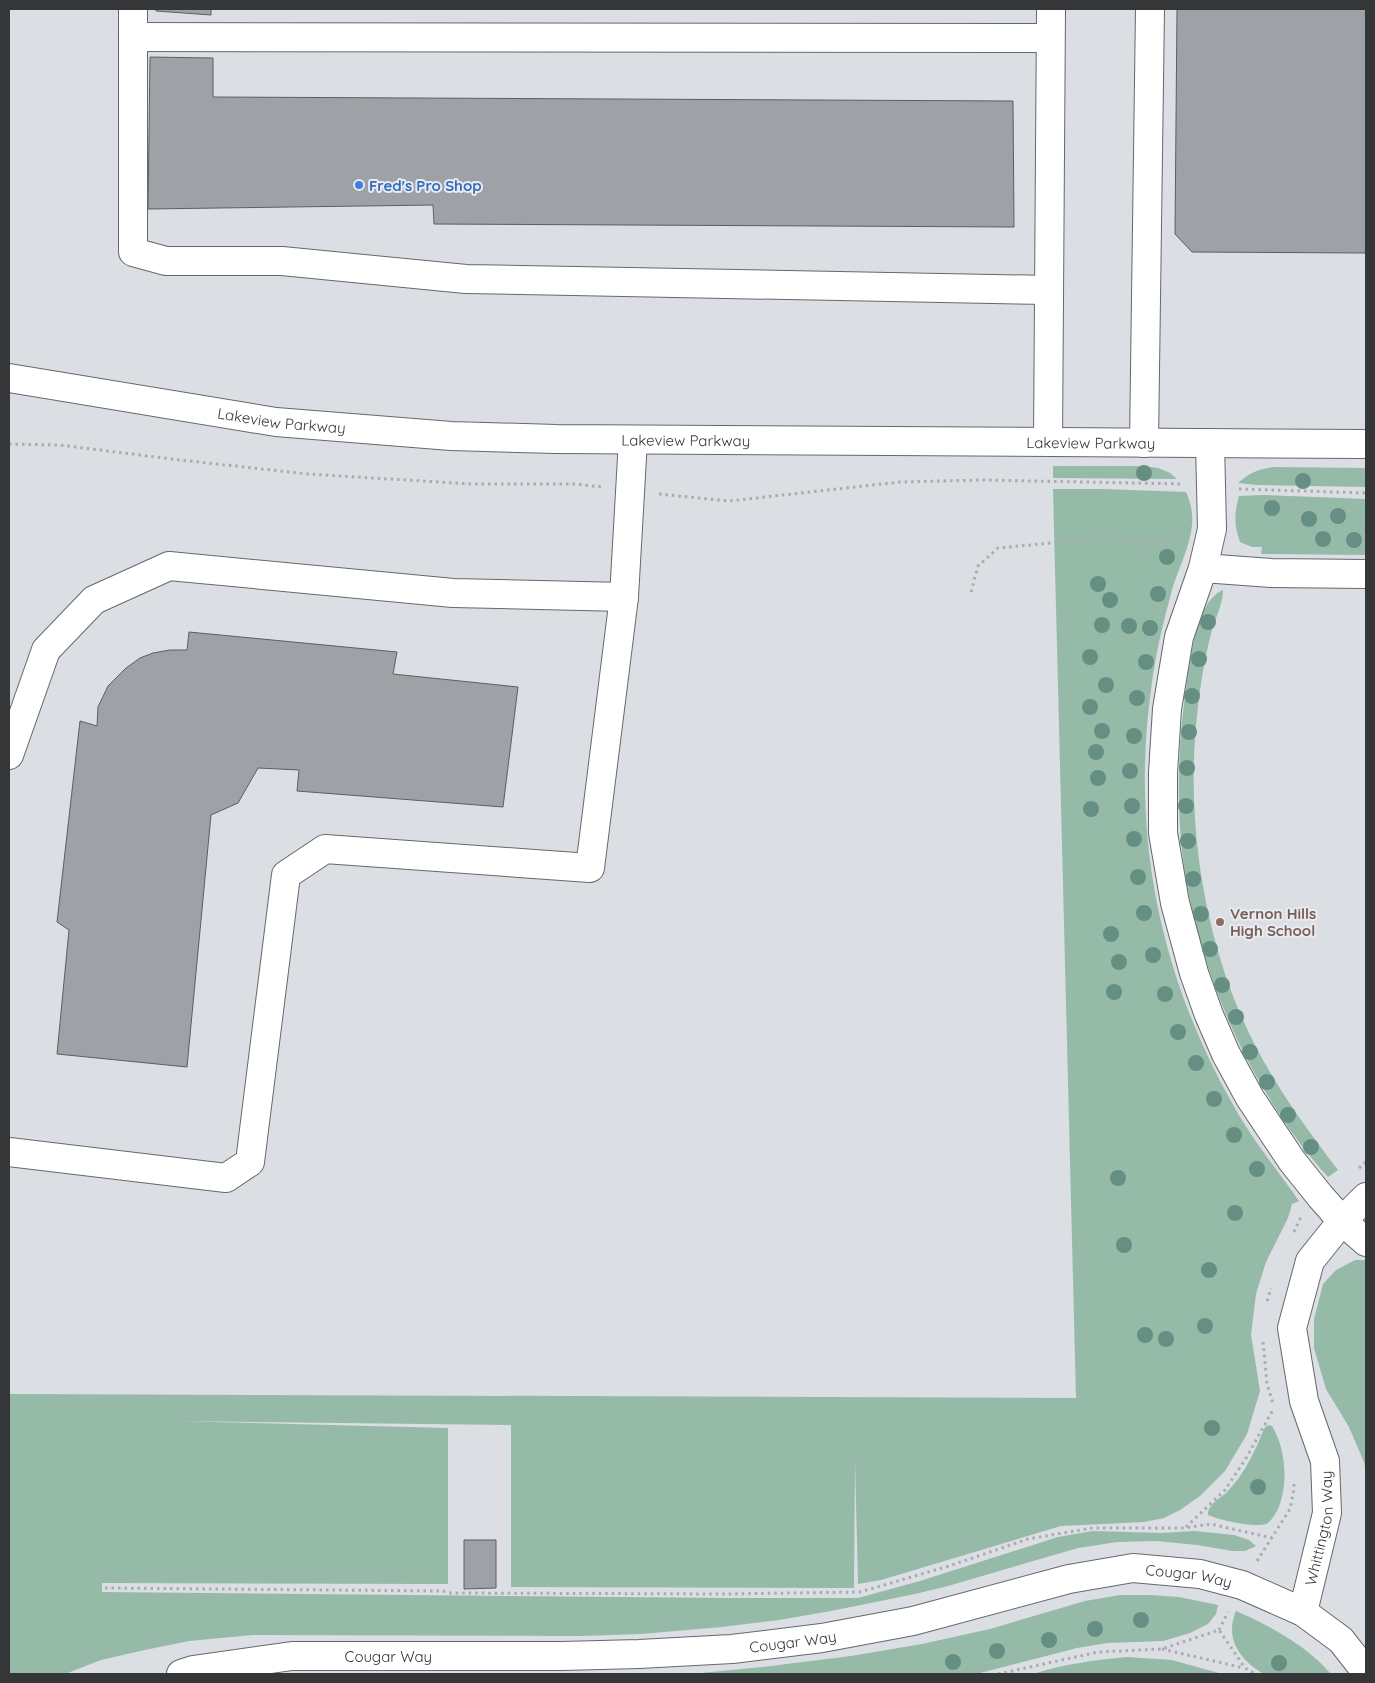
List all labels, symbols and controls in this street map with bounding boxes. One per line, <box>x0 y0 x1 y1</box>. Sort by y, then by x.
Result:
place label: Fred's Pro Shop <box>369 176 482 195</box>
marker: Fred's Pro Shop <box>353 179 365 191</box>
street label: Lakeview Parkway <box>216 403 346 437</box>
street label: Lakeview Parkway <box>621 430 750 450</box>
street label: Lakeview Parkway <box>1026 432 1155 452</box>
place label: Vernon Hills High School <box>1230 904 1316 940</box>
marker: Vernon Hills High School <box>1214 916 1226 928</box>
street label: Whittington Way <box>1300 1470 1337 1587</box>
street label: Cougar Way <box>1145 1560 1234 1592</box>
street label: Cougar Way <box>748 1626 838 1656</box>
street label: Cougar Way <box>345 1647 432 1666</box>

